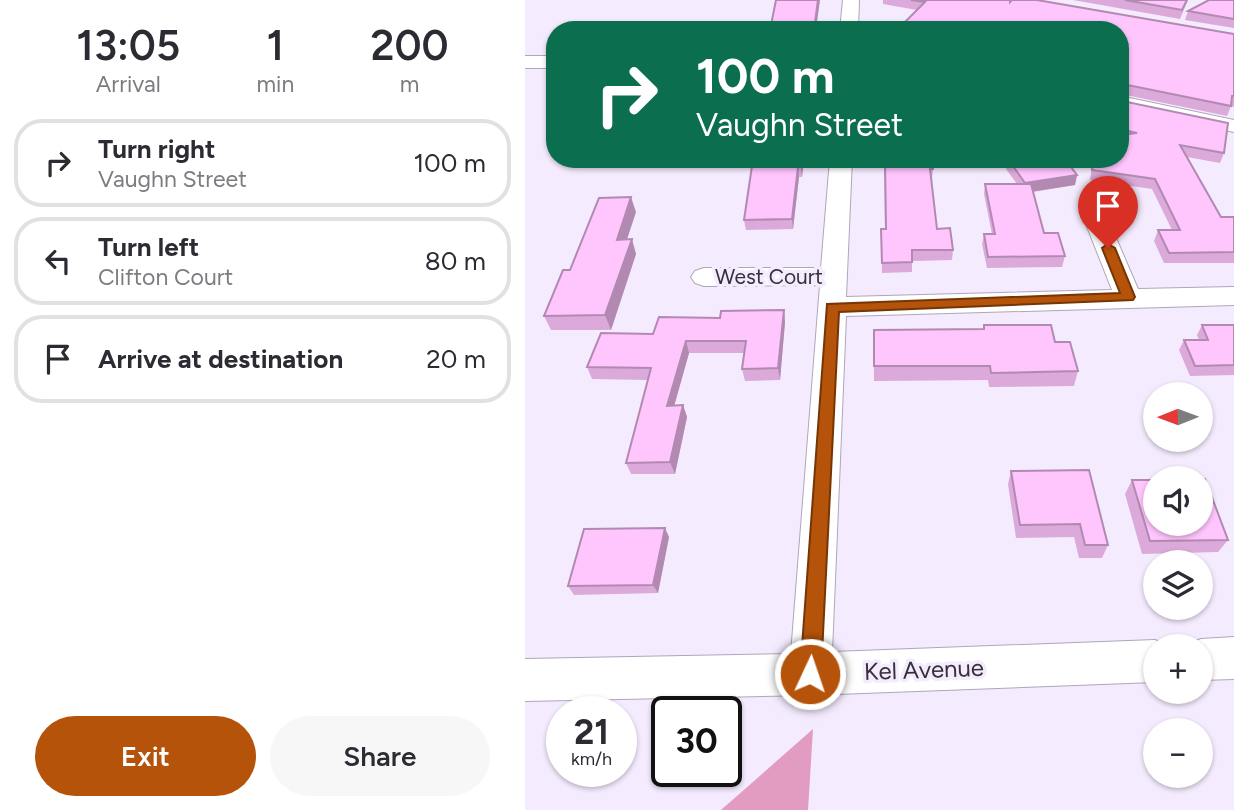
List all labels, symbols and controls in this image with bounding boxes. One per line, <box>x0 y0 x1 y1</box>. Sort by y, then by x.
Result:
text: 13:05 <box>76 20 180 71</box>
text: 1 <box>267 20 284 71</box>
text: 200 <box>371 20 449 71</box>
text: 100 m <box>696 46 835 105</box>
icon: right <box>581 49 672 140</box>
text: Arrival <box>96 70 161 98</box>
text: min <box>257 70 294 98</box>
text: m <box>400 70 419 98</box>
text: Vaughn Street <box>696 106 903 144</box>
text: Turn right <box>98 133 215 165</box>
icon: right <box>39 144 77 182</box>
text: 100 m <box>413 147 486 179</box>
text: Vaughn Street <box>98 165 247 193</box>
pin <box>1078 176 1138 248</box>
icon: arrive <box>1089 187 1127 225</box>
text: Turn left <box>98 231 199 263</box>
icon: left <box>39 242 77 280</box>
text: 80 m <box>425 245 486 277</box>
text: Clifton Court <box>98 263 233 291</box>
street label: West Court <box>715 264 823 289</box>
icon: arrive <box>39 340 77 378</box>
text: Arrive at destination <box>98 343 343 375</box>
text: 20 m <box>426 343 486 375</box>
north arrow <box>1143 382 1213 452</box>
map controls <box>1143 382 1213 788</box>
button: sound <box>1143 466 1213 536</box>
button: layers <box>1143 550 1213 620</box>
button: + <box>1143 634 1213 704</box>
position arrow <box>773 637 847 711</box>
street label: Kel Avenue <box>864 653 984 686</box>
speed limit sign: 30 <box>651 696 742 787</box>
text: 21 <box>574 711 609 753</box>
button: Exit <box>35 716 256 796</box>
button: Share <box>270 716 490 796</box>
button: − <box>1143 718 1213 788</box>
text: km/h <box>571 748 612 770</box>

